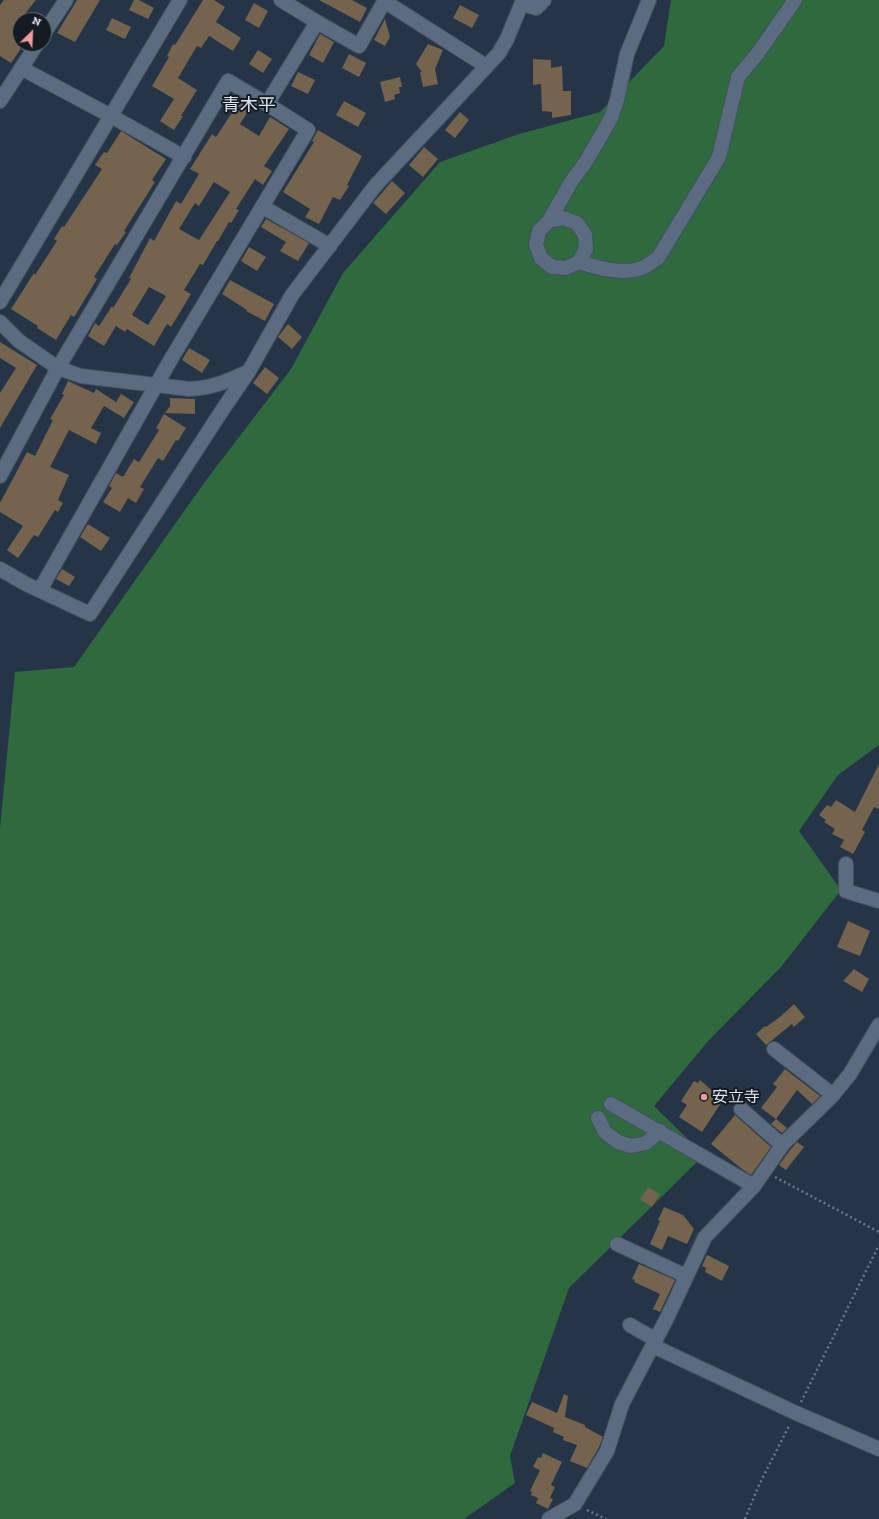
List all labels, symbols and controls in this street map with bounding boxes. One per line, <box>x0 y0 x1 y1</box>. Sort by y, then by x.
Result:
north arrow <box>12 12 52 52</box>
text: N <box>30 14 43 29</box>
district label: 青木平 <box>222 95 276 117</box>
place label: 安立寺 <box>712 1087 760 1107</box>
marker: 安立寺 <box>699 1092 709 1102</box>

